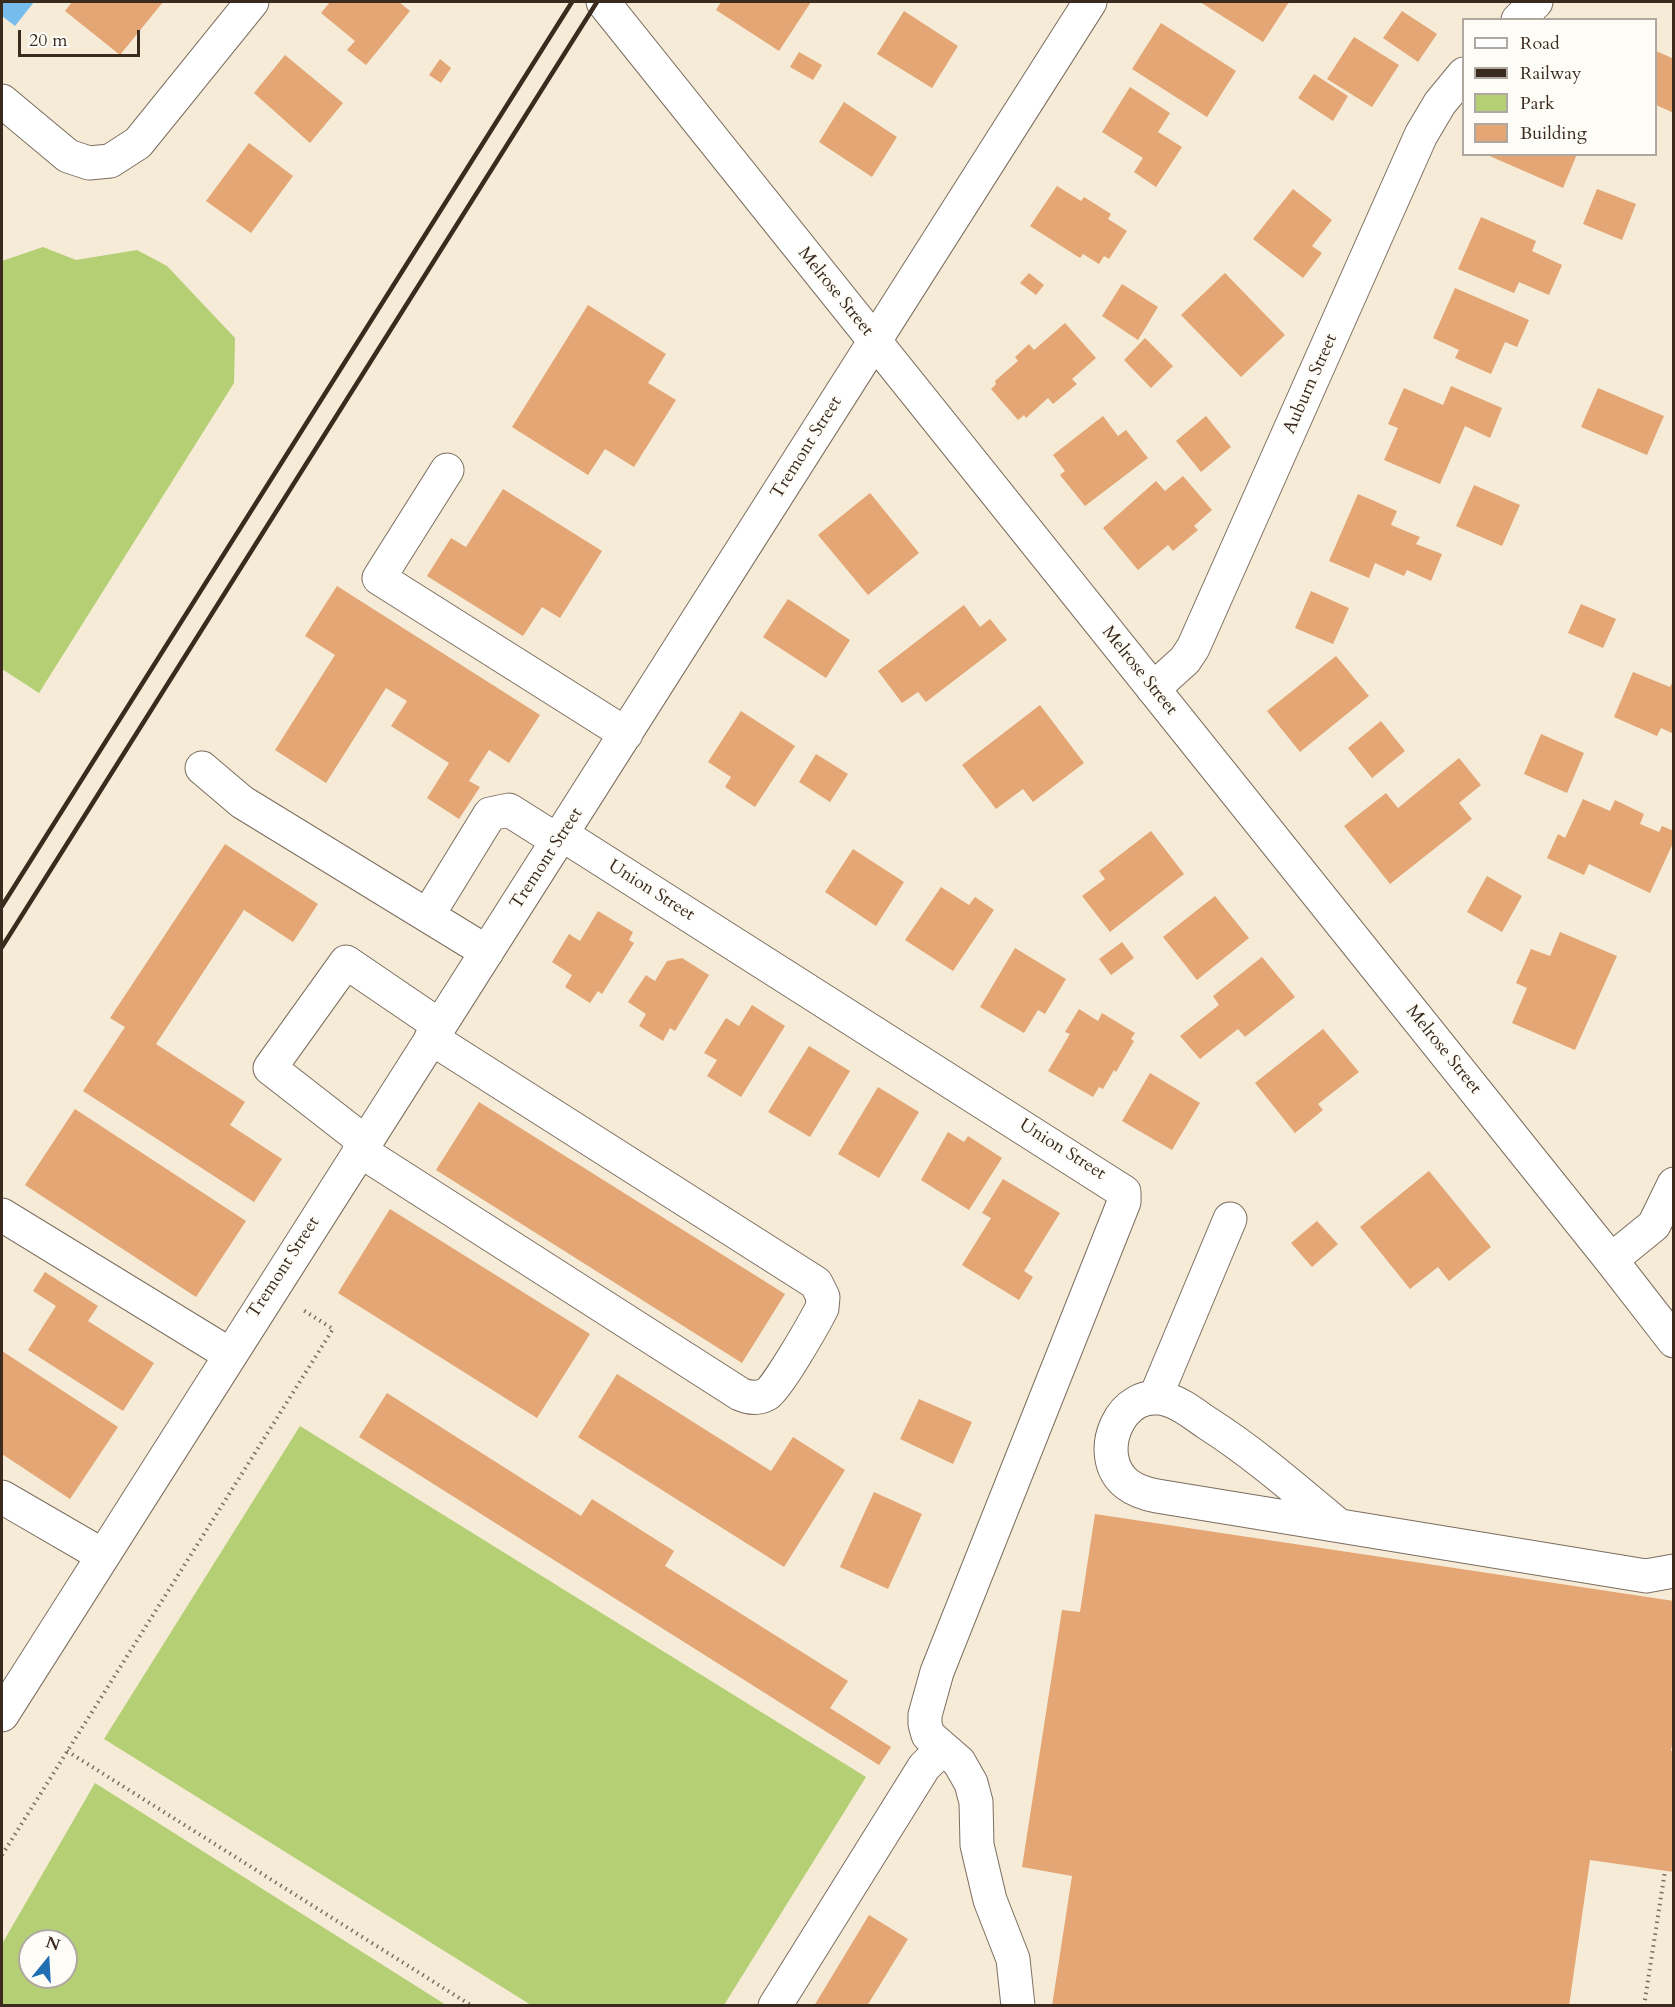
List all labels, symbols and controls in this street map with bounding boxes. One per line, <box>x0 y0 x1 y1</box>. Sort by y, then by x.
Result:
scale bar <box>21 18 142 56</box>
legend <box>1462 18 1657 156</box>
text: 20 m <box>29 28 68 53</box>
text: Road <box>1520 31 1560 56</box>
text: Railway <box>1520 61 1582 86</box>
text: Park <box>1520 91 1555 116</box>
text: Building <box>1520 121 1587 146</box>
street label: Melrose Street <box>793 243 877 341</box>
street label: Auburn Street <box>1279 331 1343 437</box>
street label: Tremont Street <box>767 393 847 503</box>
street label: Melrose Street <box>1097 622 1181 720</box>
street label: Tremont Street <box>506 804 588 914</box>
street label: Union Street <box>604 856 698 926</box>
street label: Melrose Street <box>1401 1001 1485 1099</box>
street label: Union Street <box>1015 1115 1109 1185</box>
street label: Tremont Street <box>243 1213 325 1323</box>
north arrow <box>18 1929 78 1989</box>
text: N <box>43 1931 63 1956</box>

